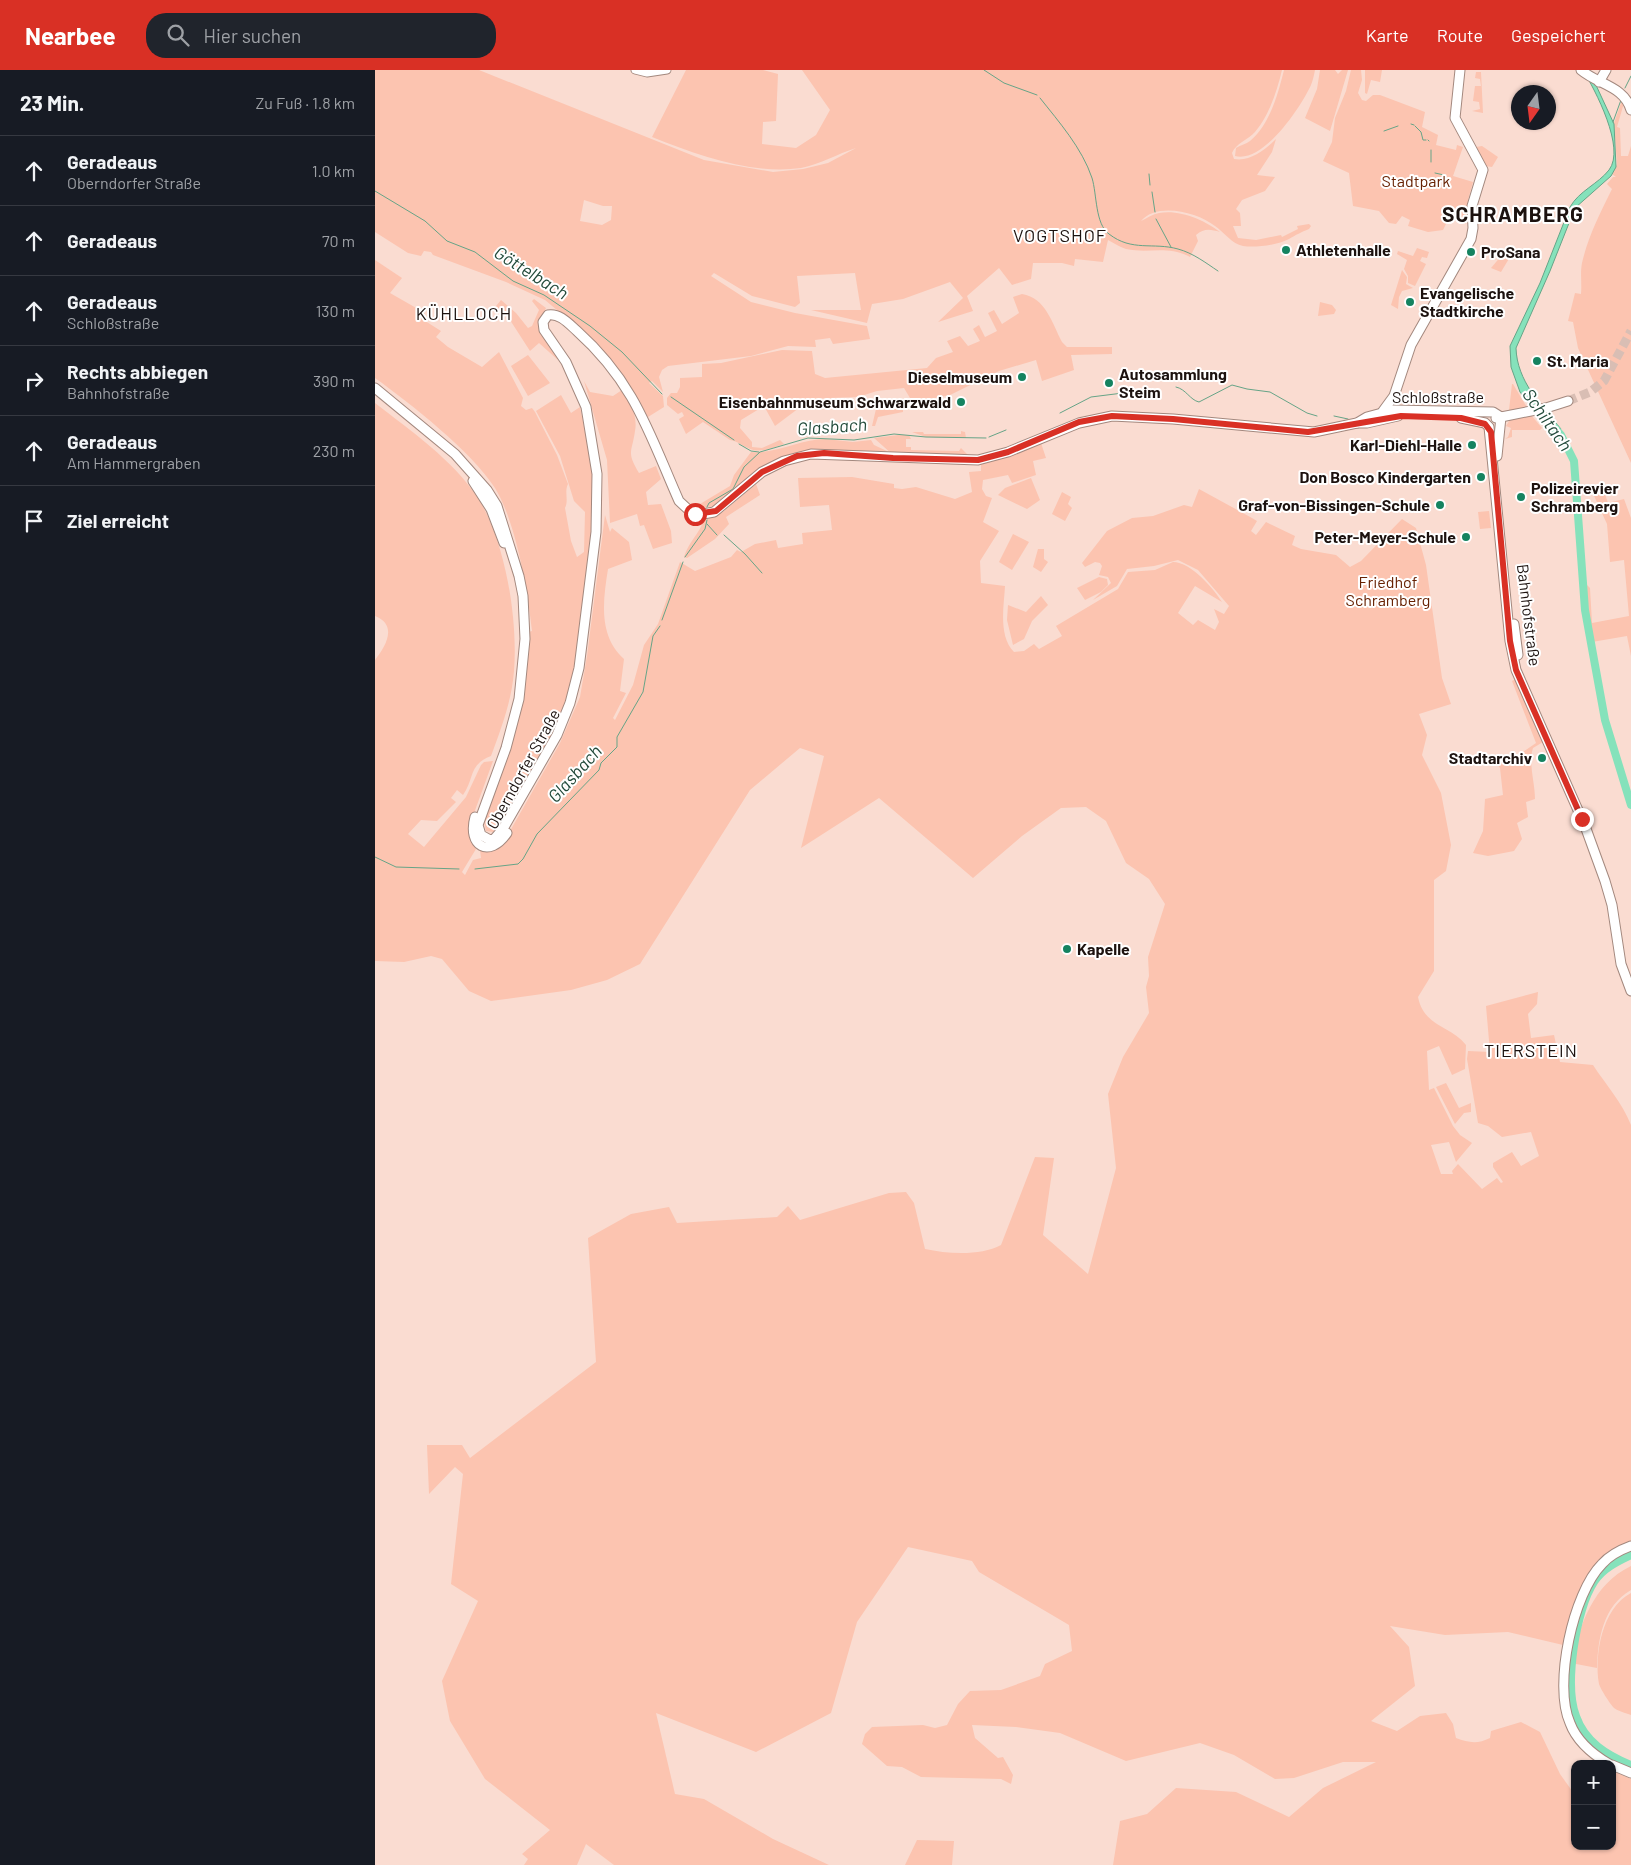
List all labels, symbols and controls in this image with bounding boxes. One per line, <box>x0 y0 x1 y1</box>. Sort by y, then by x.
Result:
search box <box>146 13 496 58</box>
text: Nearbee <box>25 21 116 50</box>
icon: search <box>164 21 192 49</box>
text: Hier suchen <box>204 24 301 47</box>
text: Karte <box>1366 24 1409 46</box>
text: Route <box>1437 24 1483 46</box>
text: Gespeichert <box>1511 24 1606 46</box>
north arrow <box>1511 85 1556 130</box>
text: 23 Min. <box>20 90 84 115</box>
text: Zu Fuß · 1.8 km <box>256 93 355 112</box>
text: Geradeaus <box>67 150 157 173</box>
icon: ahead <box>20 157 48 185</box>
text: 1.0 km <box>312 161 355 180</box>
park label: Stadtpark <box>1382 171 1450 190</box>
text: Oberndorfer Straße <box>67 173 201 192</box>
district label: SCHRAMBERG <box>1442 201 1584 226</box>
district label: VOGTSHOF <box>1013 224 1107 246</box>
icon: ahead <box>20 227 48 255</box>
text: Geradeaus <box>67 229 157 252</box>
text: 70 m <box>322 231 355 250</box>
place label: Athletenhalle <box>1296 240 1391 259</box>
water label: Göttelbach <box>490 241 573 304</box>
place label: ProSana <box>1481 242 1540 261</box>
marker: Athletenhalle <box>1280 244 1292 256</box>
marker: ProSana <box>1465 246 1477 258</box>
place label: Evangelische Stadtkirche <box>1420 283 1514 320</box>
text: Geradeaus <box>67 290 157 313</box>
marker: Evangelische Stadtkirche <box>1404 296 1416 308</box>
icon: ahead <box>20 297 48 325</box>
text: 130 m <box>316 301 355 320</box>
district label: KÜHLLOCH <box>416 302 512 324</box>
text: Schloßstraße <box>67 313 159 332</box>
place label: St. Maria <box>1547 351 1609 370</box>
marker: St. Maria <box>1531 355 1543 367</box>
text: Rechts abbiegen <box>67 360 208 383</box>
place label: Autosammlung Steim <box>1119 364 1227 401</box>
icon: right <box>20 367 48 395</box>
place label: Dieselmuseum <box>908 367 1012 386</box>
text: 390 m <box>313 371 355 390</box>
marker: Dieselmuseum <box>1016 371 1028 383</box>
marker: Autosammlung Steim <box>1103 377 1115 389</box>
text: Bahnhofstraße <box>67 383 170 402</box>
water label: Schiltach <box>1518 384 1577 455</box>
street label: Schloßstraße <box>1392 387 1484 406</box>
place label: Eisenbahnmuseum Schwarzwald <box>719 392 951 411</box>
marker: Eisenbahnmuseum Schwarzwald <box>955 396 967 408</box>
water label: Glasbach <box>796 413 868 439</box>
text: Geradeaus <box>67 430 157 453</box>
place label: Karl-Diehl-Halle <box>1350 435 1462 454</box>
icon: ahead <box>20 437 48 465</box>
marker: Karl-Diehl-Halle <box>1466 439 1478 451</box>
text: 230 m <box>313 441 355 460</box>
text: Am Hammergraben <box>67 453 201 472</box>
place label: Don Bosco Kindergarten <box>1299 467 1471 486</box>
marker: Don Bosco Kindergarten <box>1475 471 1487 483</box>
place label: Polizeirevier Schramberg <box>1531 478 1619 515</box>
marker: Polizeirevier Schramberg <box>1515 491 1527 503</box>
place label: Graf-von-Bissingen-Schule <box>1238 495 1430 514</box>
marker: Graf-von-Bissingen-Schule <box>1434 499 1446 511</box>
route start <box>684 503 707 526</box>
icon: arrive <box>20 507 48 535</box>
text: Ziel erreicht <box>67 509 169 532</box>
place label: Peter-Meyer-Schule <box>1315 527 1456 546</box>
marker: Peter-Meyer-Schule <box>1460 531 1472 543</box>
street label: Bahnhofstraße <box>1514 563 1545 667</box>
park label: Friedhof Schramberg <box>1346 572 1430 609</box>
street label: Oberndorfer Straße <box>482 706 563 832</box>
water label: Glasbach <box>543 740 606 807</box>
place label: Stadtarchiv <box>1449 748 1532 767</box>
marker: Stadtarchiv <box>1536 752 1548 764</box>
route end <box>1571 808 1594 831</box>
place label: Kapelle <box>1077 939 1130 958</box>
marker: Kapelle <box>1061 943 1073 955</box>
district label: TIERSTEIN <box>1484 1039 1578 1061</box>
map controls <box>1571 1760 1616 1850</box>
button: + <box>1571 1760 1616 1805</box>
button: − <box>1571 1805 1616 1850</box>

